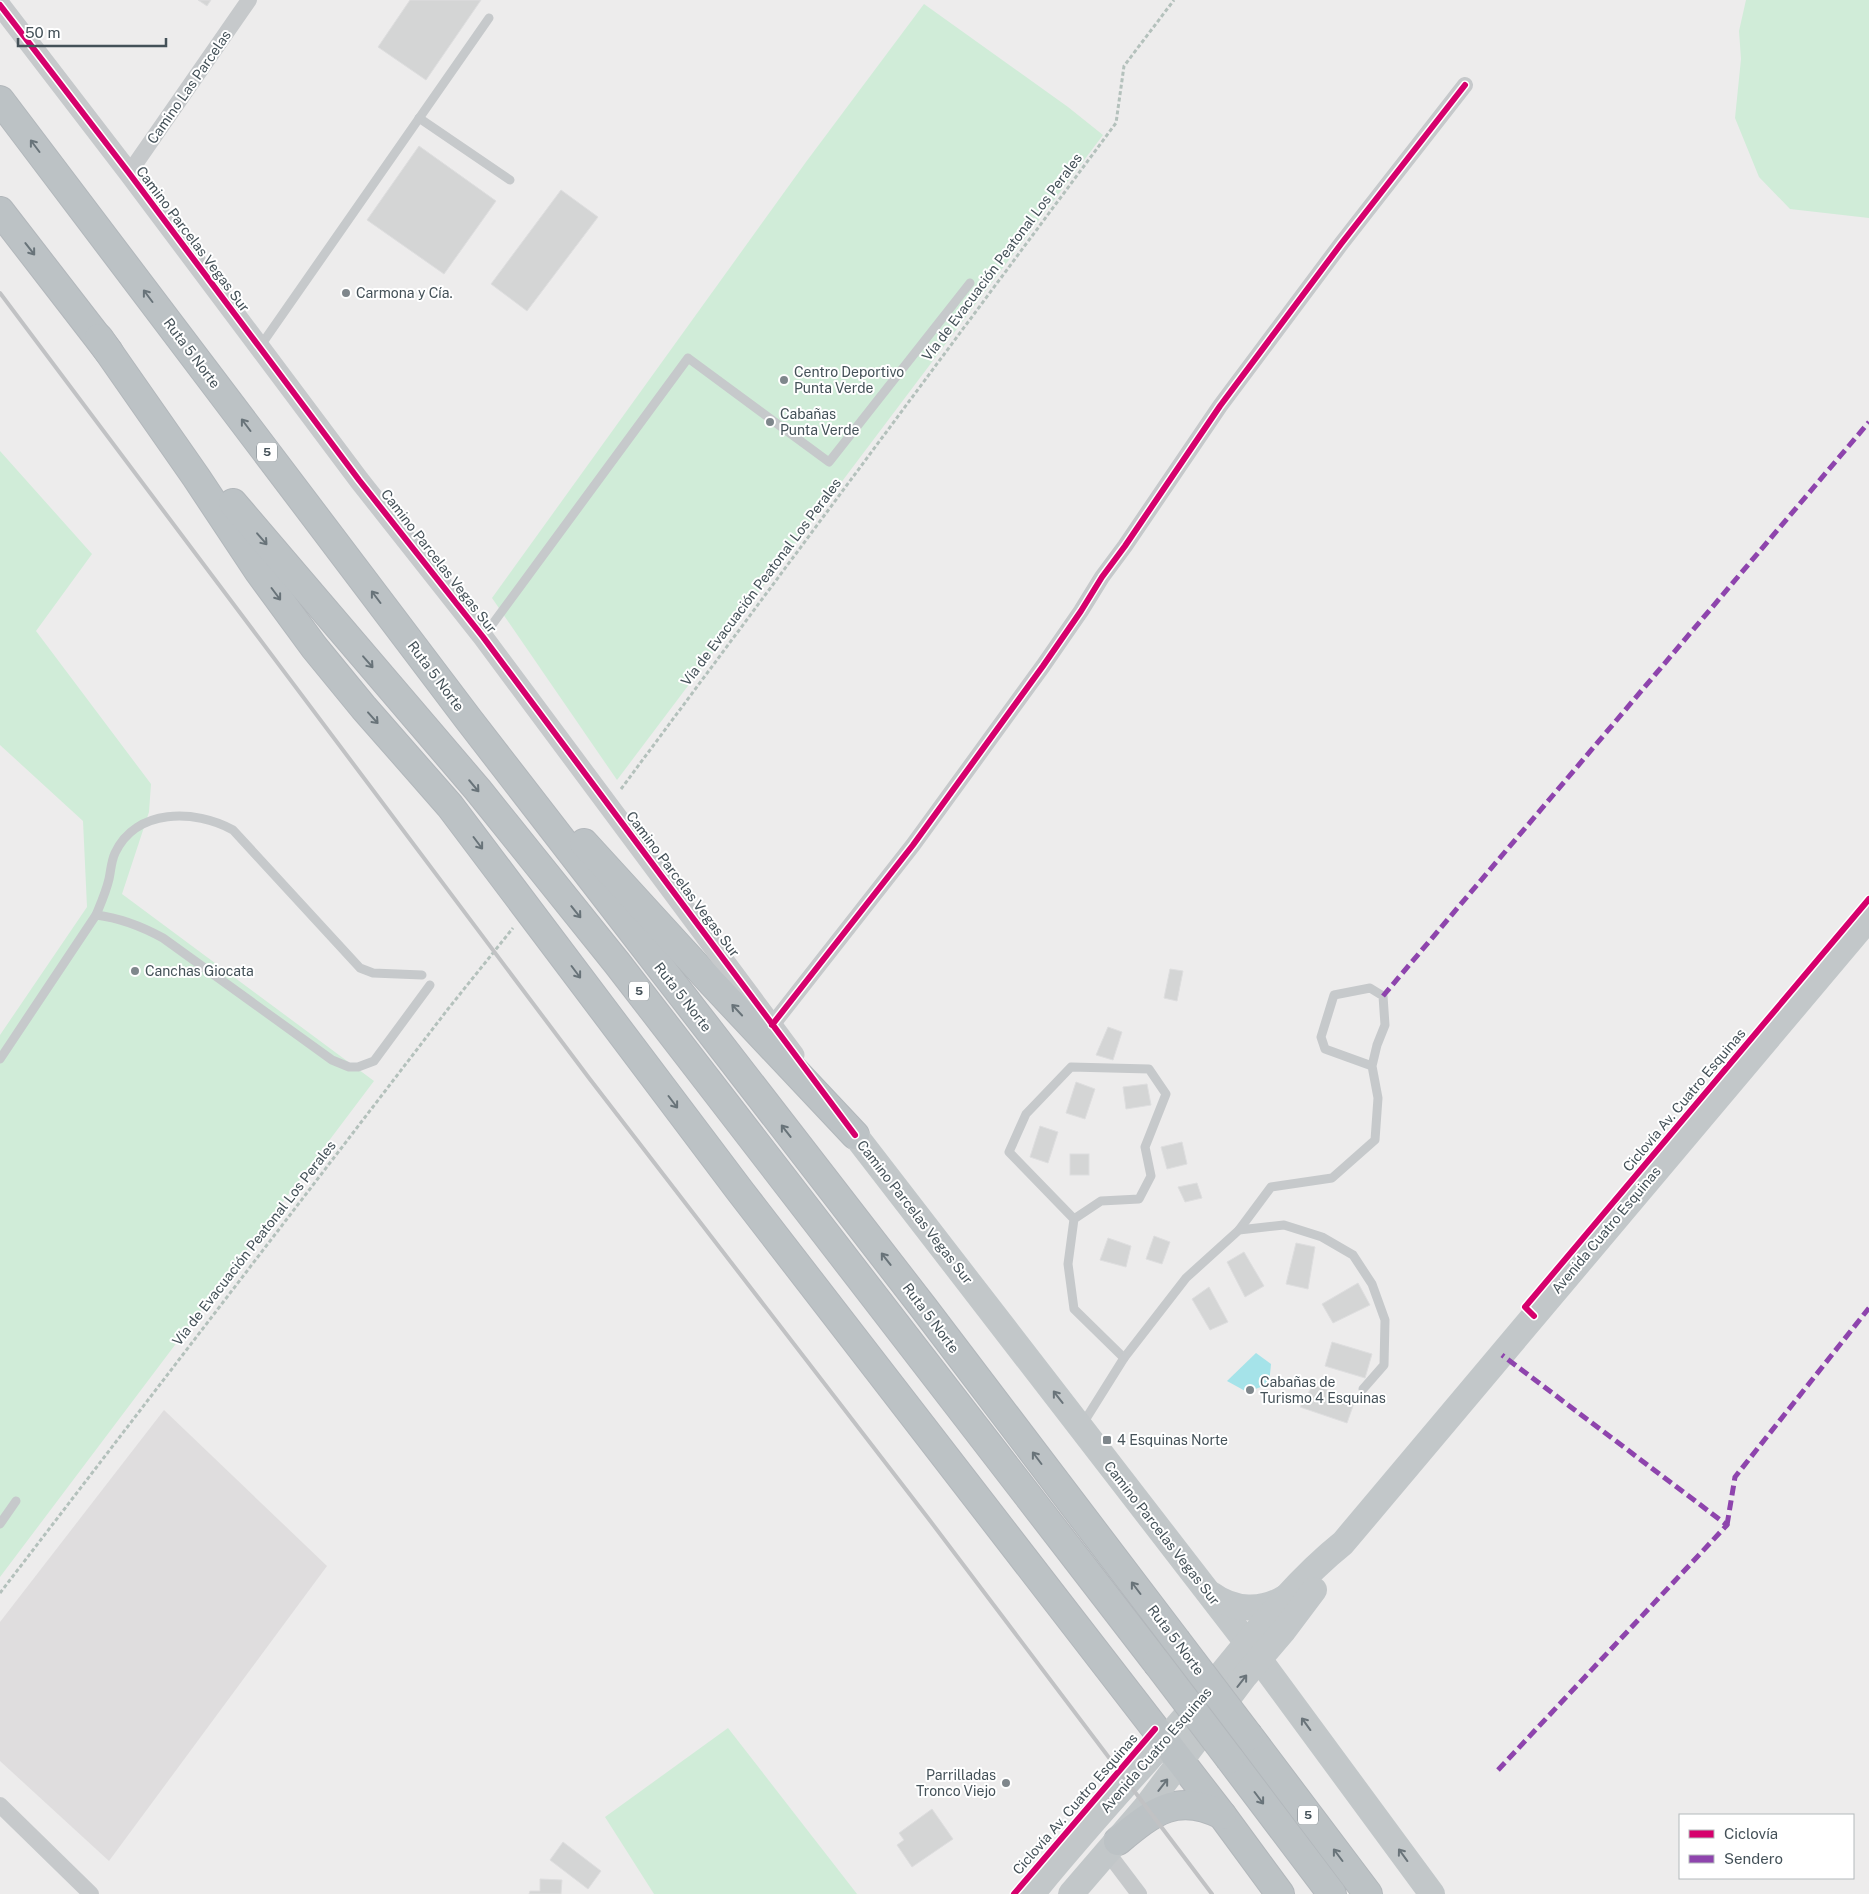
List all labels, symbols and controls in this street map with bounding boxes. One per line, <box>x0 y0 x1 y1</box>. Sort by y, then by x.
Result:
scale bar <box>18 15 165 47</box>
text: 50 m <box>25 24 60 41</box>
street label: Camino Las Parcelas <box>144 27 234 147</box>
one-way arrow <box>30 139 40 153</box>
street label: Vía de Evacuación Peatonal Los Perales <box>919 150 1085 364</box>
street label: Camino Parcelas Vegas Sur <box>133 163 253 315</box>
one-way arrow <box>24 242 35 255</box>
place label: Carmona y Cía. <box>356 285 453 301</box>
marker: Carmona y Cía. <box>340 287 352 299</box>
one-way arrow <box>143 290 154 303</box>
street label: Ruta 5 Norte <box>161 315 223 391</box>
place label: Centro Deportivo Punta Verde <box>794 364 904 396</box>
marker: Centro Deportivo Punta Verde <box>778 374 790 386</box>
place label: Cabañas Punta Verde <box>780 406 860 438</box>
marker: Cabañas Punta Verde <box>764 416 776 428</box>
one-way arrow <box>241 419 252 432</box>
road number: 5 <box>257 442 277 462</box>
street label: Vía de Evacuación Peatonal Los Perales <box>678 475 844 689</box>
street label: Camino Parcelas Vegas Sur <box>378 486 500 636</box>
one-way arrow <box>256 532 267 545</box>
one-way arrow <box>271 587 281 601</box>
one-way arrow <box>371 590 381 604</box>
street label: Ruta 5 Norte <box>405 638 467 714</box>
one-way arrow <box>362 656 373 669</box>
one-way arrow <box>367 712 379 725</box>
one-way arrow <box>468 779 479 792</box>
street label: Camino Parcelas Vegas Sur <box>623 808 743 960</box>
one-way arrow <box>472 836 483 849</box>
one-way arrow <box>571 905 582 918</box>
street label: Ruta 5 Norte <box>651 959 715 1035</box>
place label: Canchas Giocata <box>145 963 254 979</box>
marker: Canchas Giocata <box>129 965 141 977</box>
one-way arrow <box>571 965 581 979</box>
road number: 5 <box>629 981 649 1000</box>
one-way arrow <box>731 1004 743 1016</box>
street label: Ciclovía Av. Cuatro Esquinas <box>1620 1025 1748 1175</box>
one-way arrow <box>668 1095 679 1108</box>
one-way arrow <box>781 1125 792 1138</box>
street label: Vía de Evacuación Peatonal Los Perales <box>169 1137 339 1349</box>
street label: Camino Parcelas Vegas Sur <box>854 1137 976 1287</box>
street label: Avenida Cuatro Esquinas <box>1548 1163 1664 1297</box>
one-way arrow <box>880 1253 891 1266</box>
street label: Ruta 5 Norte <box>900 1280 962 1356</box>
place label: Cabañas de Turismo 4 Esquinas <box>1260 1374 1386 1406</box>
marker: Cabañas de Turismo 4 Esquinas <box>1244 1384 1256 1396</box>
one-way arrow <box>1052 1391 1063 1404</box>
place label: 4 Esquinas Norte <box>1117 1432 1228 1448</box>
marker: 4 Esquinas Norte <box>1101 1434 1113 1446</box>
one-way arrow <box>1032 1452 1043 1465</box>
street label: Camino Parcelas Vegas Sur <box>1101 1458 1223 1608</box>
one-way arrow <box>1130 1581 1141 1594</box>
street label: Ruta 5 Norte <box>1145 1602 1207 1678</box>
one-way arrow <box>1236 1675 1247 1688</box>
street label: Avenida Cuatro Esquinas <box>1097 1684 1215 1816</box>
one-way arrow <box>1301 1717 1311 1731</box>
street label: Ciclovía Av. Cuatro Esquinas <box>1009 1730 1141 1878</box>
place label: Parrilladas Tronco Viejo <box>916 1767 996 1799</box>
marker: Parrilladas Tronco Viejo <box>1000 1777 1012 1789</box>
one-way arrow <box>1158 1778 1168 1792</box>
one-way arrow <box>1254 1791 1264 1805</box>
road number: 5 <box>1298 1806 1318 1824</box>
legend <box>1679 1814 1854 1879</box>
text: Ciclovía <box>1724 1825 1778 1842</box>
one-way arrow <box>1333 1848 1343 1862</box>
one-way arrow <box>1397 1849 1408 1862</box>
text: Sendero <box>1724 1850 1783 1867</box>

